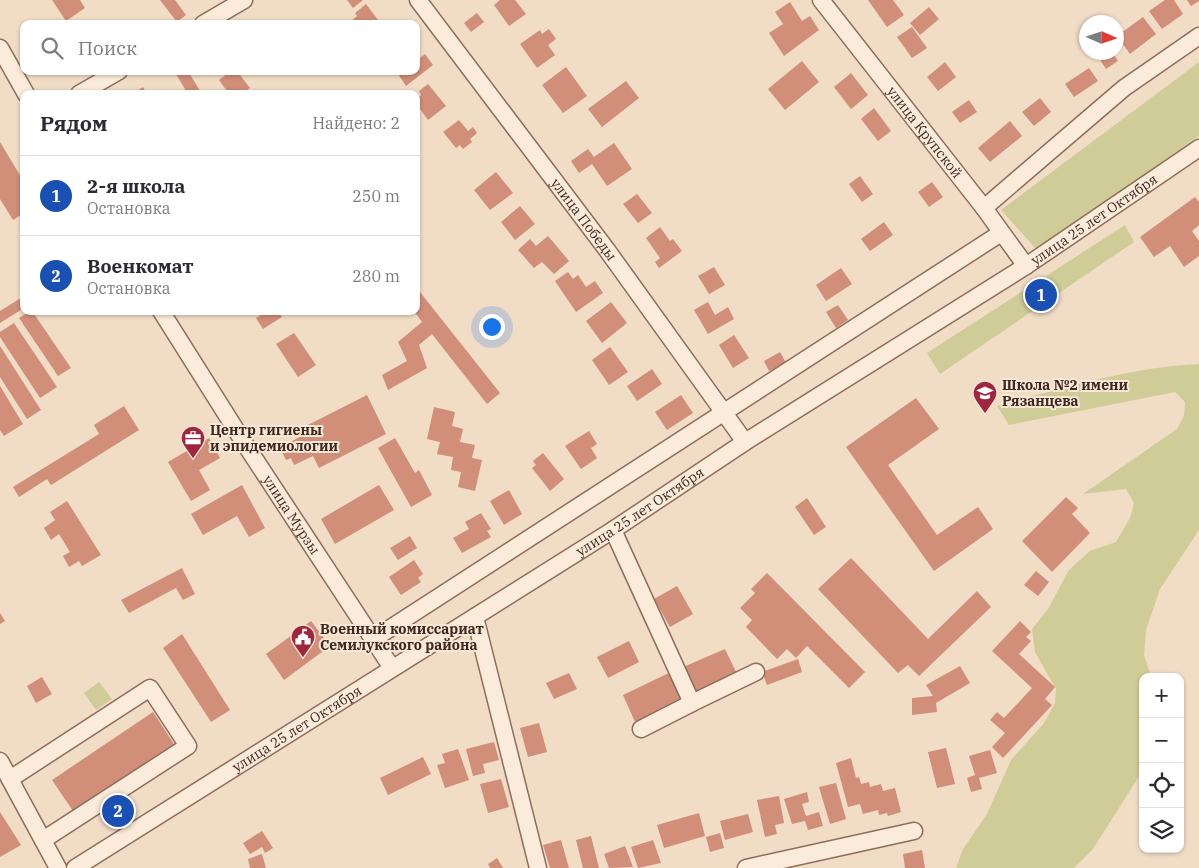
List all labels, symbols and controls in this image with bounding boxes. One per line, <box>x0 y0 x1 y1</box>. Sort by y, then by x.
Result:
north arrow <box>1079 15 1124 60</box>
search box <box>20 20 420 75</box>
icon: search <box>38 34 66 62</box>
text: Поиск <box>78 36 137 60</box>
street label: улица Крупской <box>883 83 966 182</box>
text: Рядом <box>40 109 108 137</box>
text: Найдено: 2 <box>312 113 400 133</box>
street label: улица 25 лет Октября <box>1027 170 1161 269</box>
text: 2-я школа <box>87 174 185 198</box>
street label: улица Победы <box>547 175 621 264</box>
text: 1 <box>51 186 61 206</box>
text: 250 m <box>352 186 400 206</box>
text: Остановка <box>87 198 170 218</box>
text: Военкомат <box>87 254 194 278</box>
text: 2 <box>51 266 61 286</box>
text: 280 m <box>352 266 400 286</box>
pin: 1 <box>1025 276 1057 314</box>
text: Остановка <box>87 278 170 298</box>
your location <box>479 314 505 340</box>
place label: Школа №2 имени Рязанцева <box>1002 376 1129 410</box>
school or university icon: Школа №2 имени Рязанцева <box>972 380 998 414</box>
place label: Центр гигиены и эпидемиологии <box>210 421 338 455</box>
office icon: Центр гигиены и эпидемиологии <box>180 425 206 459</box>
street label: улица 25 лет Октября <box>573 463 707 560</box>
street label: улица Мурзы <box>259 472 324 558</box>
place label: Военный комиссариат Семилукского района <box>320 620 484 654</box>
public building icon: Военный комиссариат Семилукского района <box>290 624 316 658</box>
map controls <box>1139 673 1184 853</box>
button: + <box>1139 673 1184 718</box>
street label: улица 25 лет Октября <box>229 681 365 776</box>
button: − <box>1139 718 1184 763</box>
button: locate <box>1139 763 1184 808</box>
pin: 2 <box>102 792 134 830</box>
button: layers <box>1139 808 1184 853</box>

